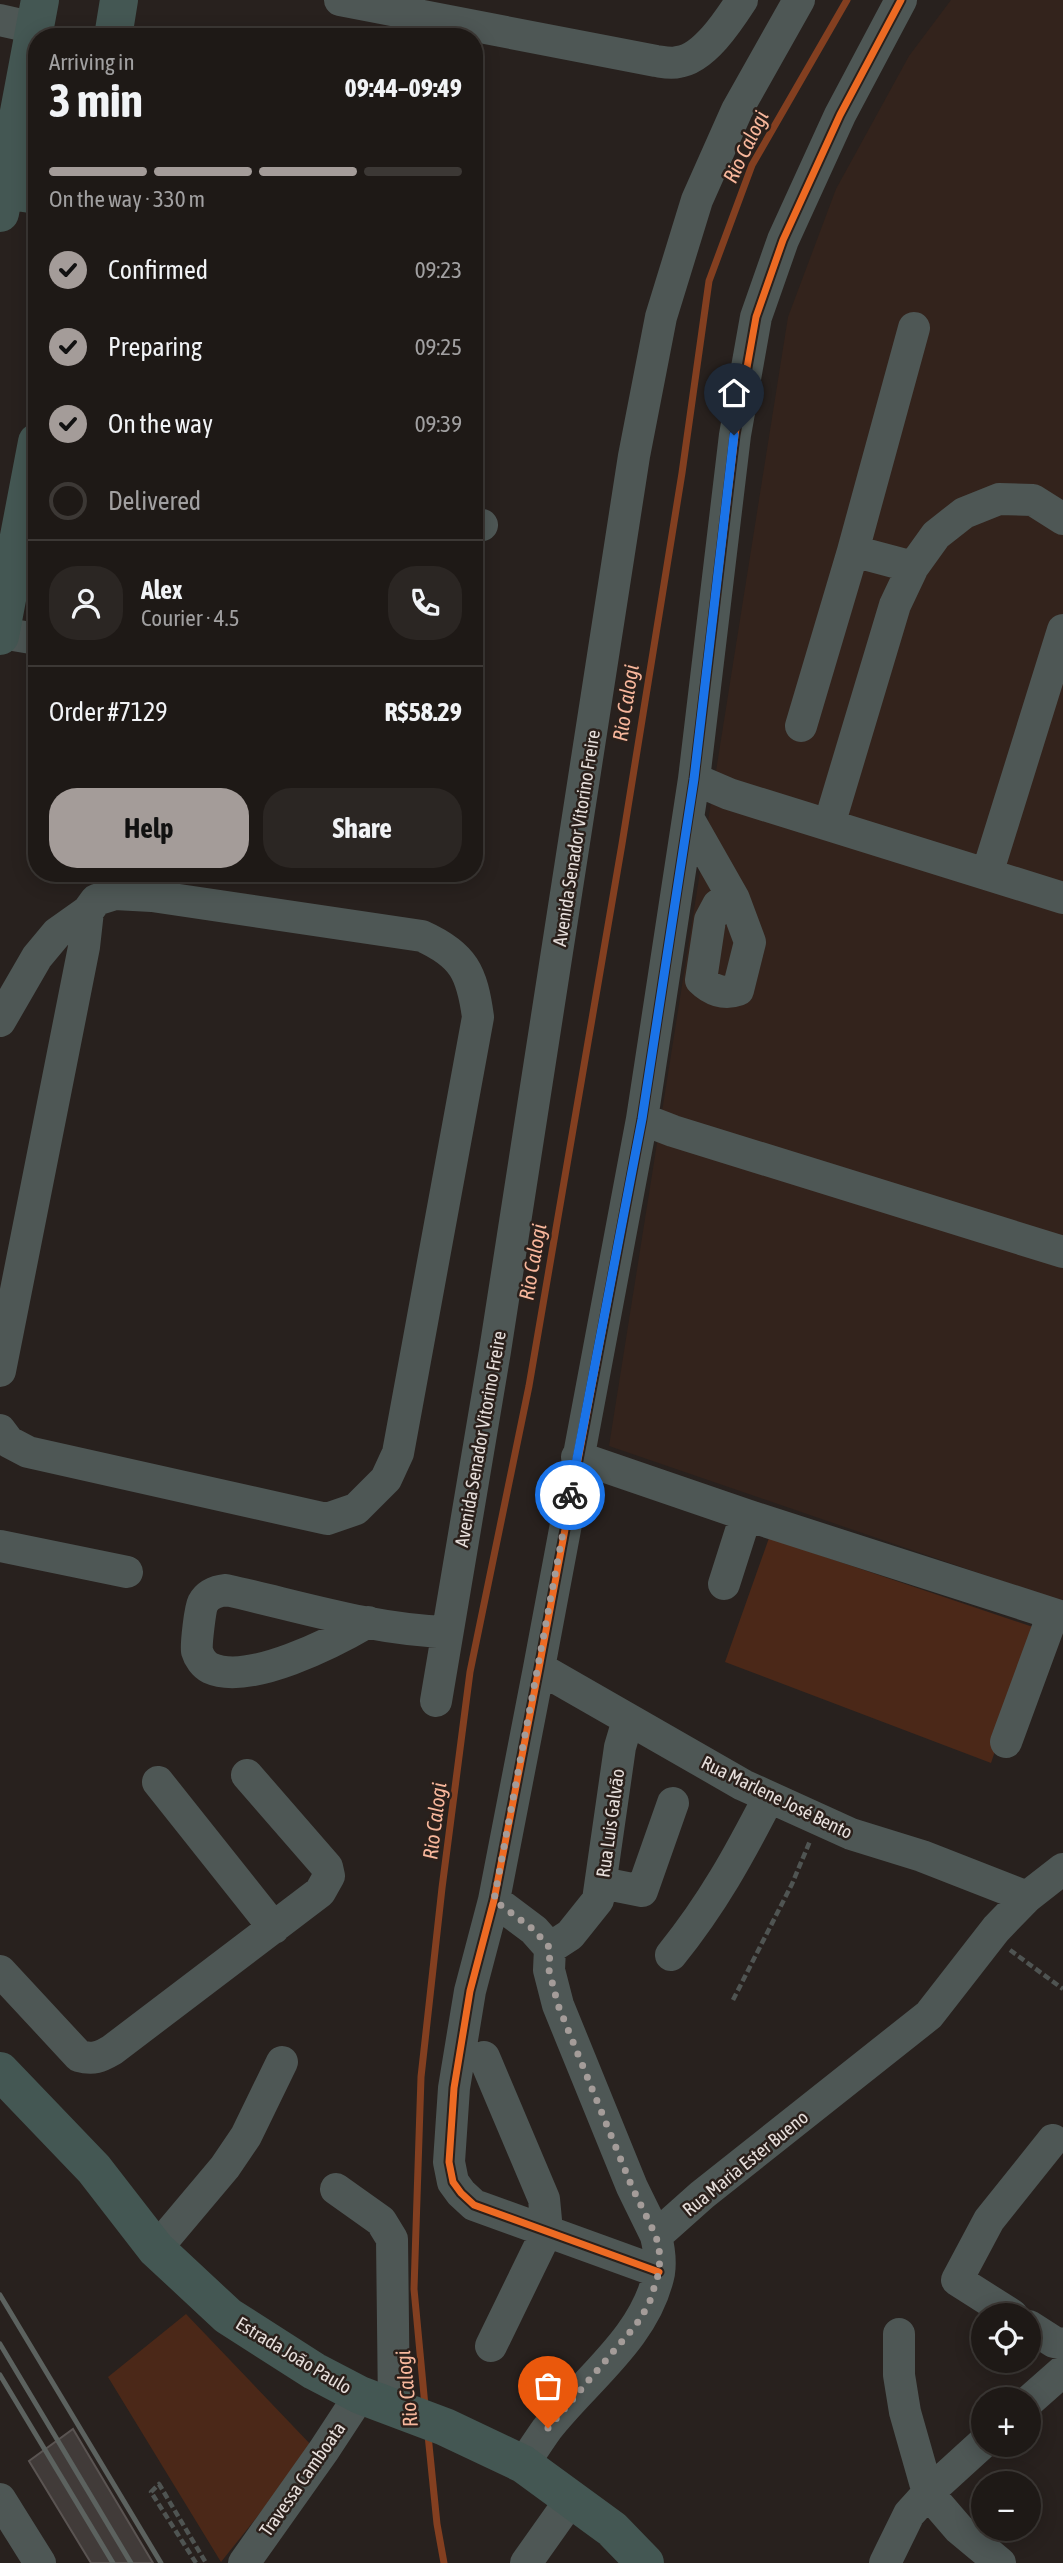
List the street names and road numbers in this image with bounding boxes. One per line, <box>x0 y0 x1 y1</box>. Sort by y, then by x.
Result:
street label: Avenida Senador Vitorino Freire <box>548 728 604 948</box>
street label: Avenida Senador Vitorino Freire <box>450 1329 510 1549</box>
street label: Rua Marlene José Bento <box>698 1751 856 1843</box>
street label: Rua Luis Galvão <box>591 1767 629 1879</box>
street label: Rua Maria Ester Bueno <box>678 2106 812 2220</box>
street label: Estrada João Paulo <box>232 2312 356 2398</box>
street label: Travessa Camboata <box>254 2418 350 2540</box>

